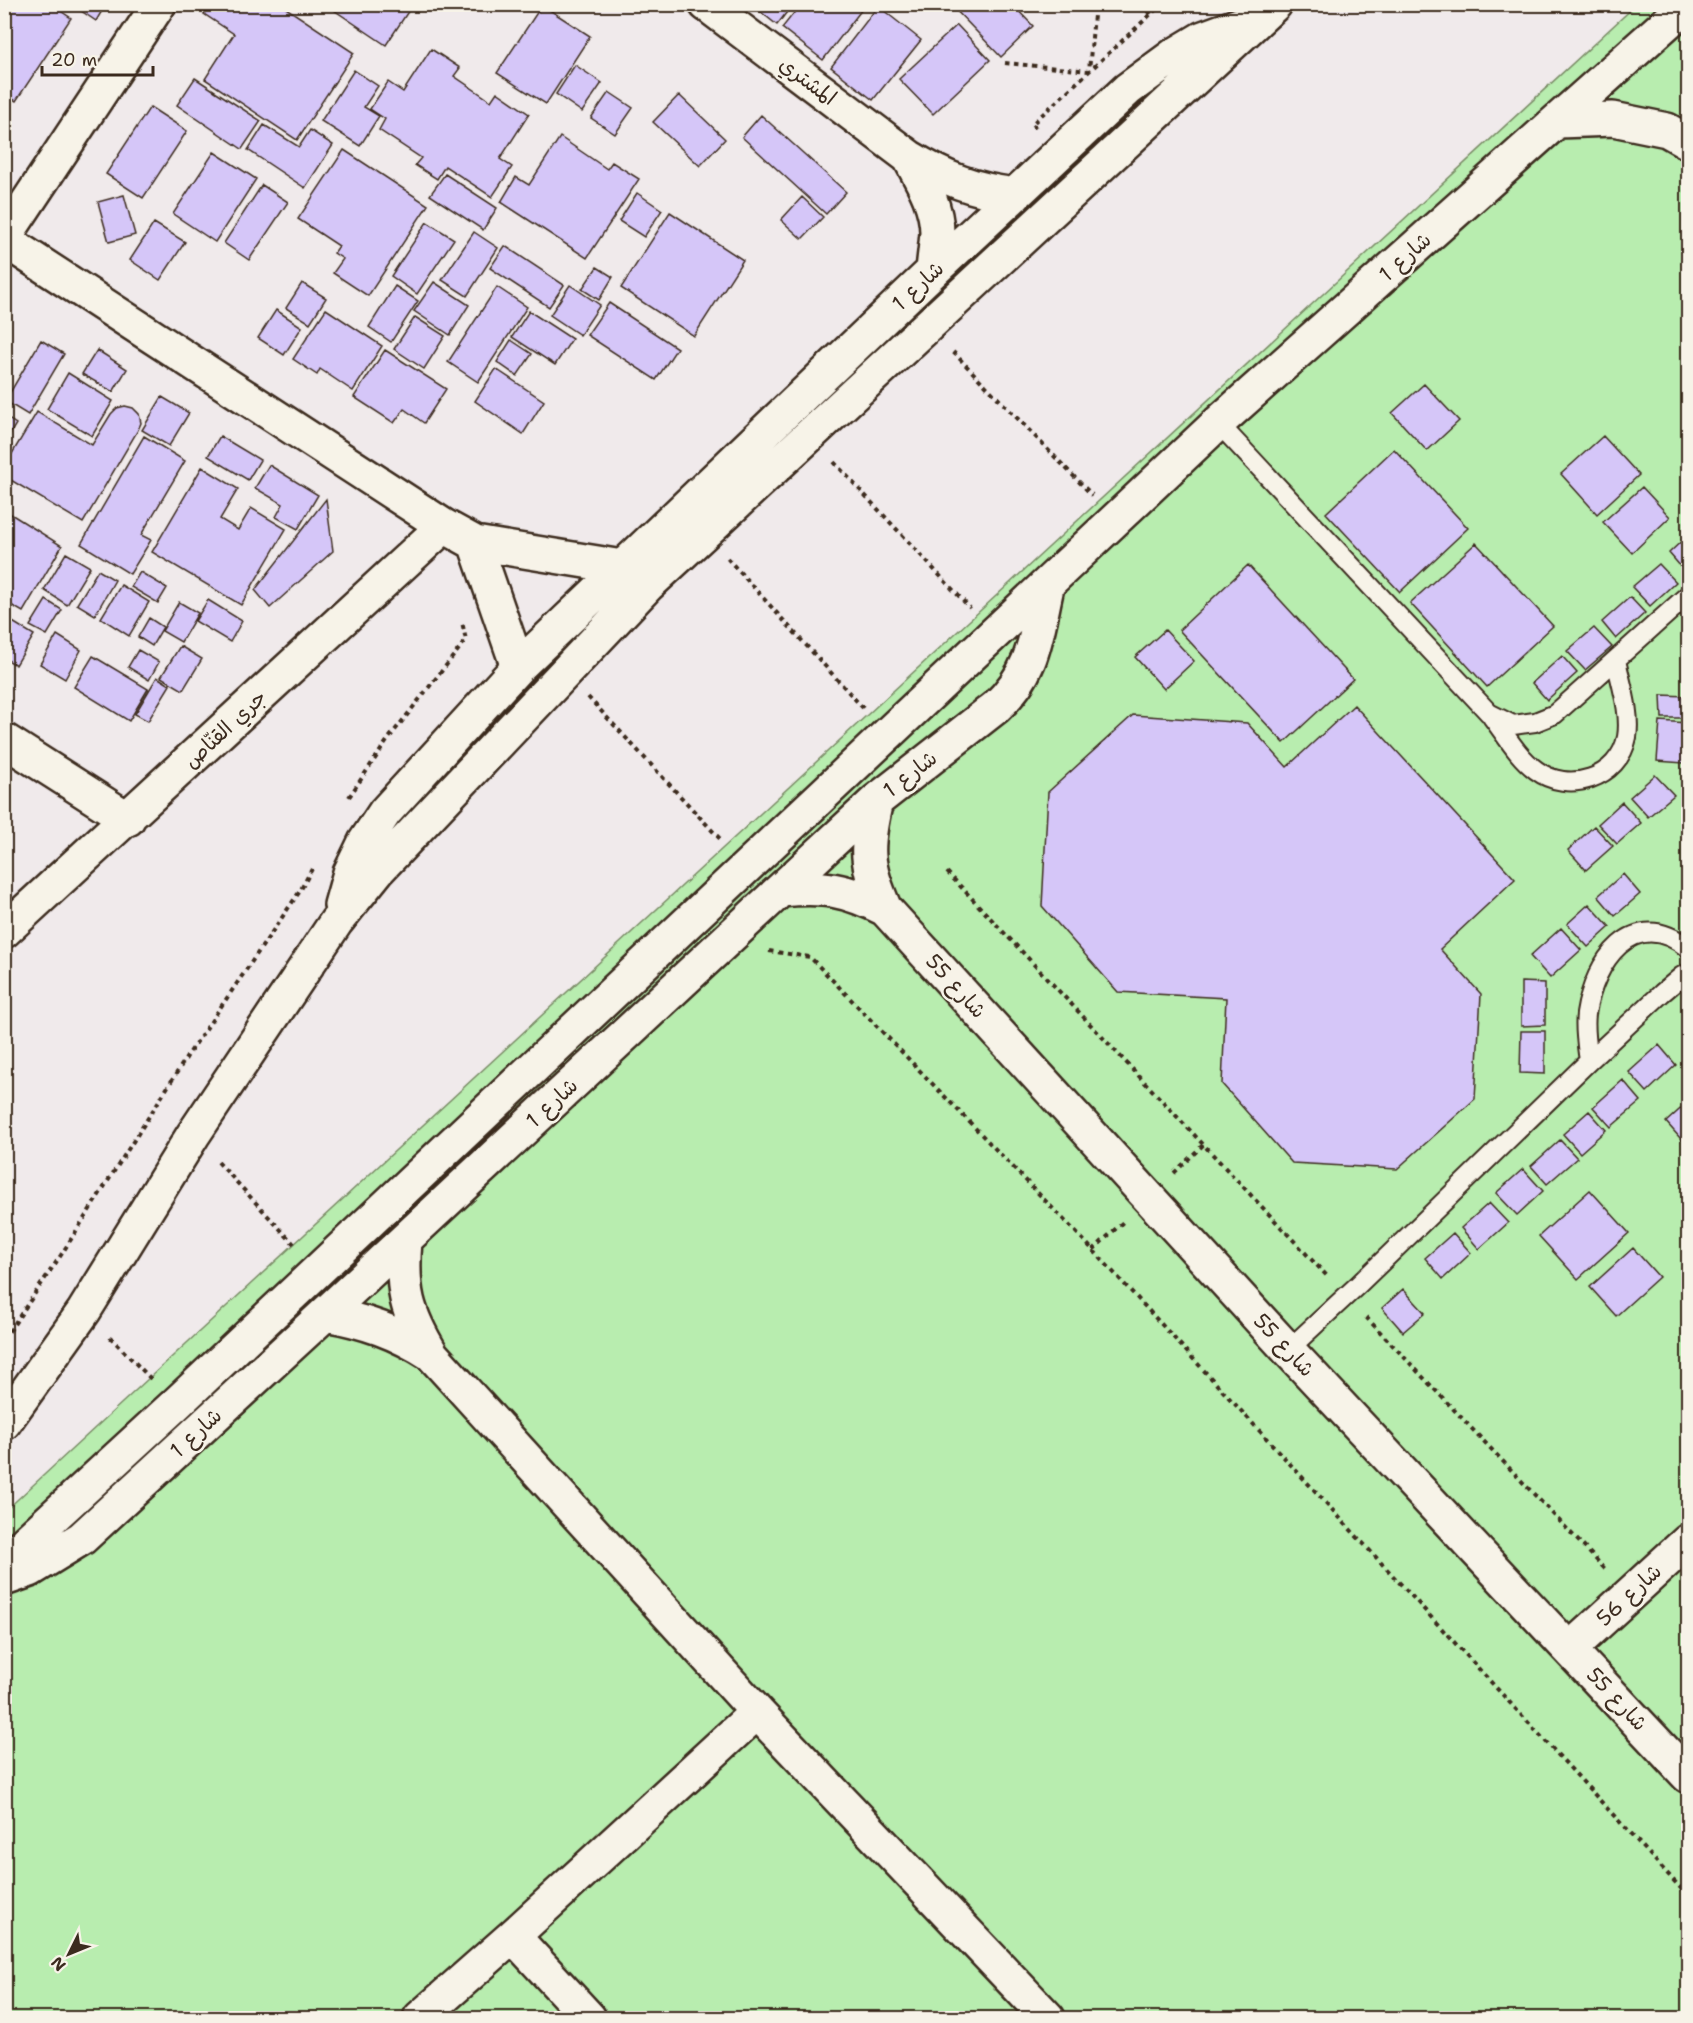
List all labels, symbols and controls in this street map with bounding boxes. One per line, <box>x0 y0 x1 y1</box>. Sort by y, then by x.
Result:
scale bar <box>42 39 153 77</box>
text: 20 m <box>51 48 97 72</box>
street label: المشتري <box>773 50 842 113</box>
street label: شارع 1 <box>1373 226 1438 289</box>
street label: شارع 1 <box>886 255 951 318</box>
street label: جري القنّاص <box>178 683 273 775</box>
street label: شارع 1 <box>877 744 943 805</box>
street label: شارع 55 <box>919 948 992 1025</box>
street label: شارع 1 <box>520 1072 585 1135</box>
street label: شارع 55 <box>1247 1307 1321 1384</box>
street label: شارع 1 <box>164 1402 229 1465</box>
street label: شارع 56 <box>1590 1558 1668 1633</box>
street label: شارع 55 <box>1580 1661 1654 1738</box>
north arrow <box>39 1924 99 1984</box>
text: N <box>46 1952 70 1976</box>

